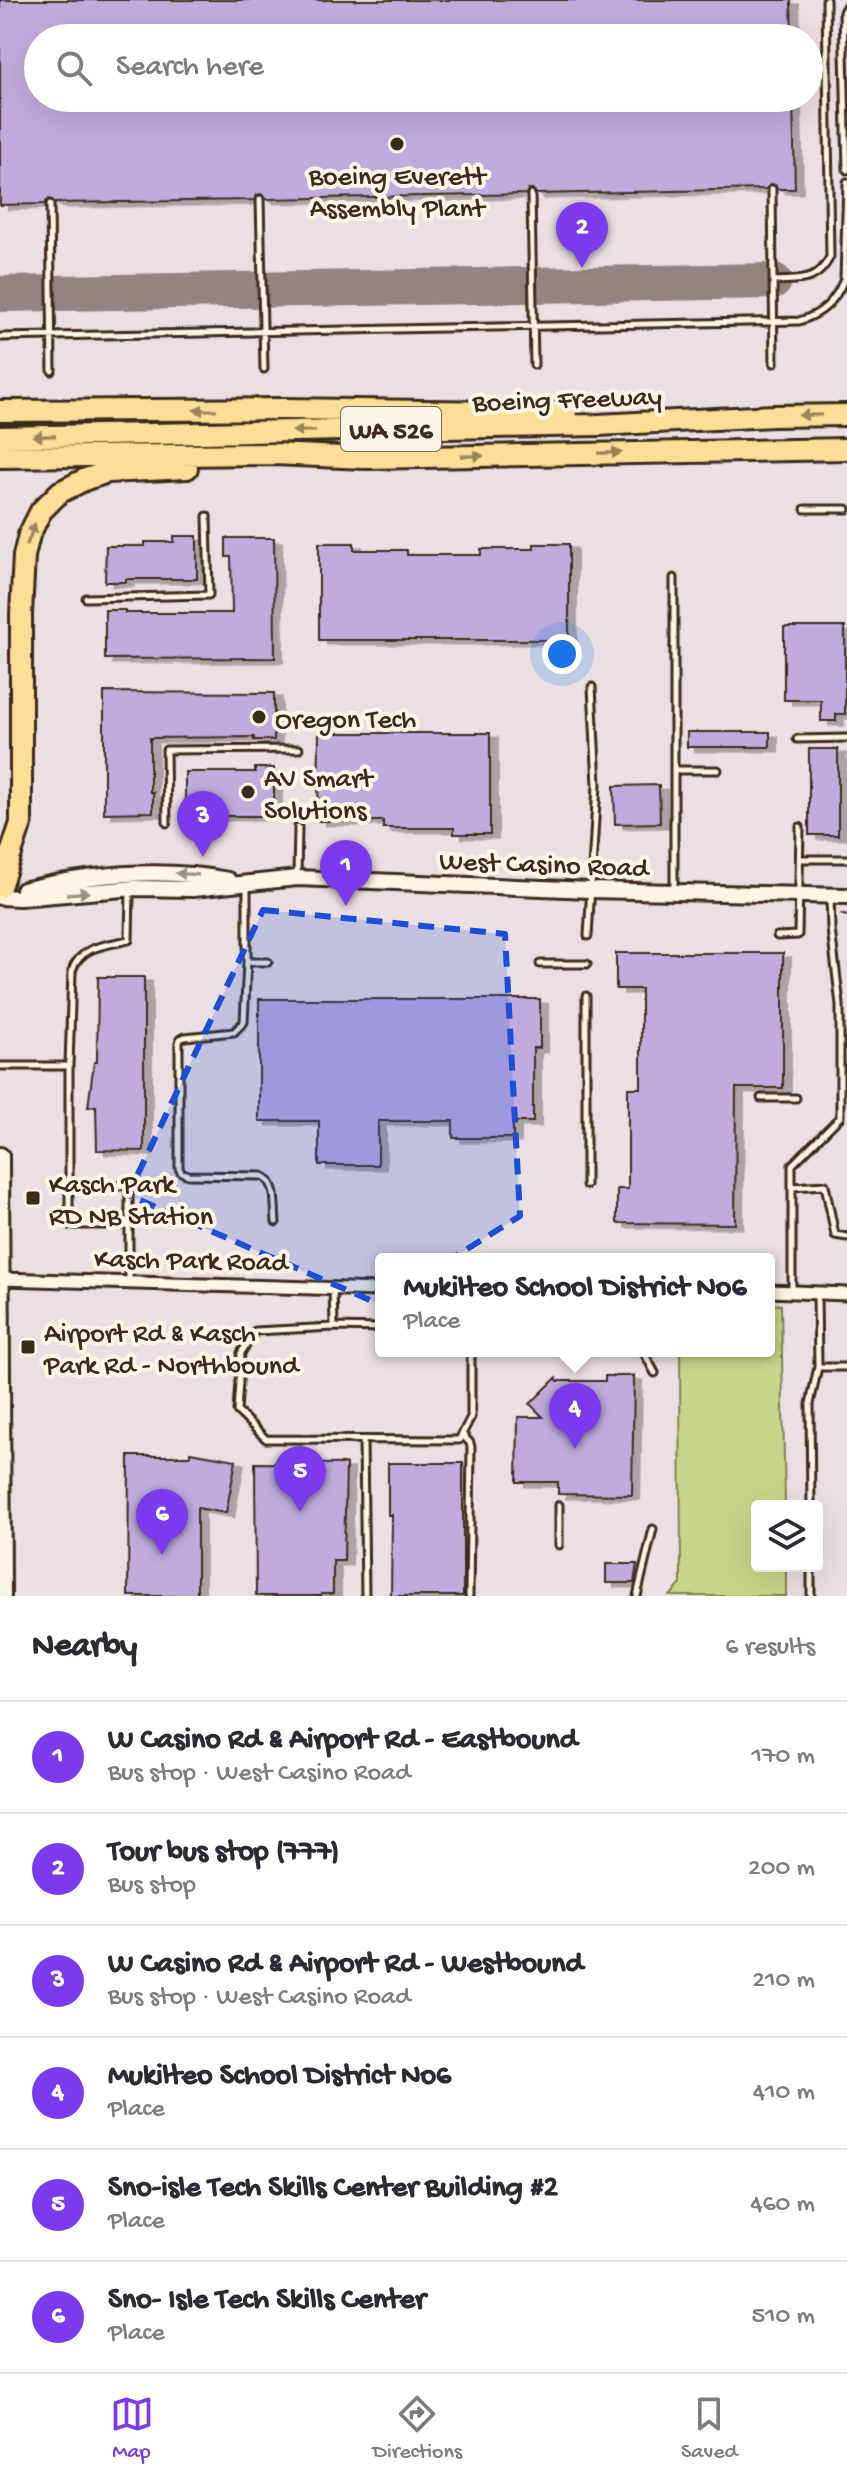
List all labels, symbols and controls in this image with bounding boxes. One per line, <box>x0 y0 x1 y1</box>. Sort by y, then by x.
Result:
search box <box>24 24 823 112</box>
icon: search <box>52 46 96 90</box>
text: Search here <box>116 51 264 86</box>
marker: Boeing Everett Assembly Plant <box>388 135 406 153</box>
place label: Boeing Everett Assembly Plant <box>308 162 488 227</box>
pin: 2 <box>556 202 608 268</box>
street label: Boeing Freeway <box>471 382 663 421</box>
one-way arrow <box>192 403 217 416</box>
road number: WA 526 <box>341 407 441 451</box>
one-way arrow <box>797 409 822 422</box>
one-way arrow <box>291 425 316 437</box>
one-way arrow <box>31 430 56 442</box>
one-way arrow <box>598 447 623 460</box>
one-way arrow <box>460 450 485 462</box>
one-way arrow <box>25 522 38 546</box>
your location <box>542 634 582 674</box>
place label: Oregon Tech <box>275 705 416 738</box>
marker: Oregon Tech <box>250 708 268 726</box>
place label: AV Smart Solutions <box>264 764 375 829</box>
marker: AV Smart Solutions <box>239 783 257 801</box>
pin: 3 <box>177 791 229 857</box>
pin: 1 <box>320 840 372 906</box>
street label: West Casino Road <box>439 846 652 887</box>
one-way arrow <box>174 867 199 880</box>
one-way arrow <box>66 886 91 899</box>
place label: Kasch Park RD NB Station <box>49 1170 214 1235</box>
marker: Kasch Park RD NB Station <box>24 1189 42 1207</box>
street label: Kasch Park Road <box>94 1244 291 1281</box>
popup <box>375 1253 775 1357</box>
text: Mukilteo School District No6 <box>403 1272 747 1307</box>
text: Place <box>403 1307 460 1338</box>
place label: Airport Rd & Kasch Park Rd - Northbound <box>43 1319 301 1384</box>
marker: Airport Rd & Kasch Park Rd - Northbound <box>19 1338 37 1356</box>
pin: 4 <box>549 1383 601 1449</box>
pin: 5 <box>274 1446 326 1512</box>
pin: 6 <box>136 1489 188 1555</box>
map controls <box>751 1500 823 1572</box>
button: layers <box>751 1500 823 1572</box>
text: Nearby <box>32 1628 137 1668</box>
text: 6 results <box>725 1633 815 1664</box>
text: W Casino Rd & Airport Rd - Eastbound <box>108 1724 577 1759</box>
text: 1 <box>53 1742 63 1773</box>
text: 170 m <box>752 1742 815 1773</box>
text: Bus stop · West Casino Road <box>108 1759 411 1790</box>
text: Tour bus stop (777) <box>108 1836 340 1871</box>
text: 2 <box>52 1854 64 1885</box>
text: 200 m <box>748 1854 815 1885</box>
text: Bus stop <box>108 1871 196 1902</box>
text: W Casino Rd & Airport Rd - Westbound <box>108 1948 583 1983</box>
text: 3 <box>51 1966 65 1997</box>
text: 210 m <box>752 1966 815 1997</box>
text: Bus stop · West Casino Road <box>108 1983 411 2014</box>
text: Mukilteo School District No6 <box>108 2060 451 2095</box>
text: 4 <box>52 2078 64 2109</box>
text: 410 m <box>753 2078 815 2109</box>
text: Place <box>108 2095 165 2126</box>
text: Sno-isle Tech Skills Center Building #2 <box>108 2172 558 2207</box>
text: 5 <box>51 2190 65 2221</box>
text: 460 m <box>750 2190 815 2221</box>
text: Place <box>108 2207 165 2238</box>
text: Sno- Isle Tech Skills Center <box>108 2284 426 2319</box>
text: 6 <box>51 2302 65 2333</box>
text: 510 m <box>751 2302 815 2333</box>
text: Place <box>108 2319 165 2350</box>
tab: Map <box>110 2392 154 2466</box>
tab: Directions <box>373 2392 462 2466</box>
tab: Saved <box>681 2392 737 2466</box>

